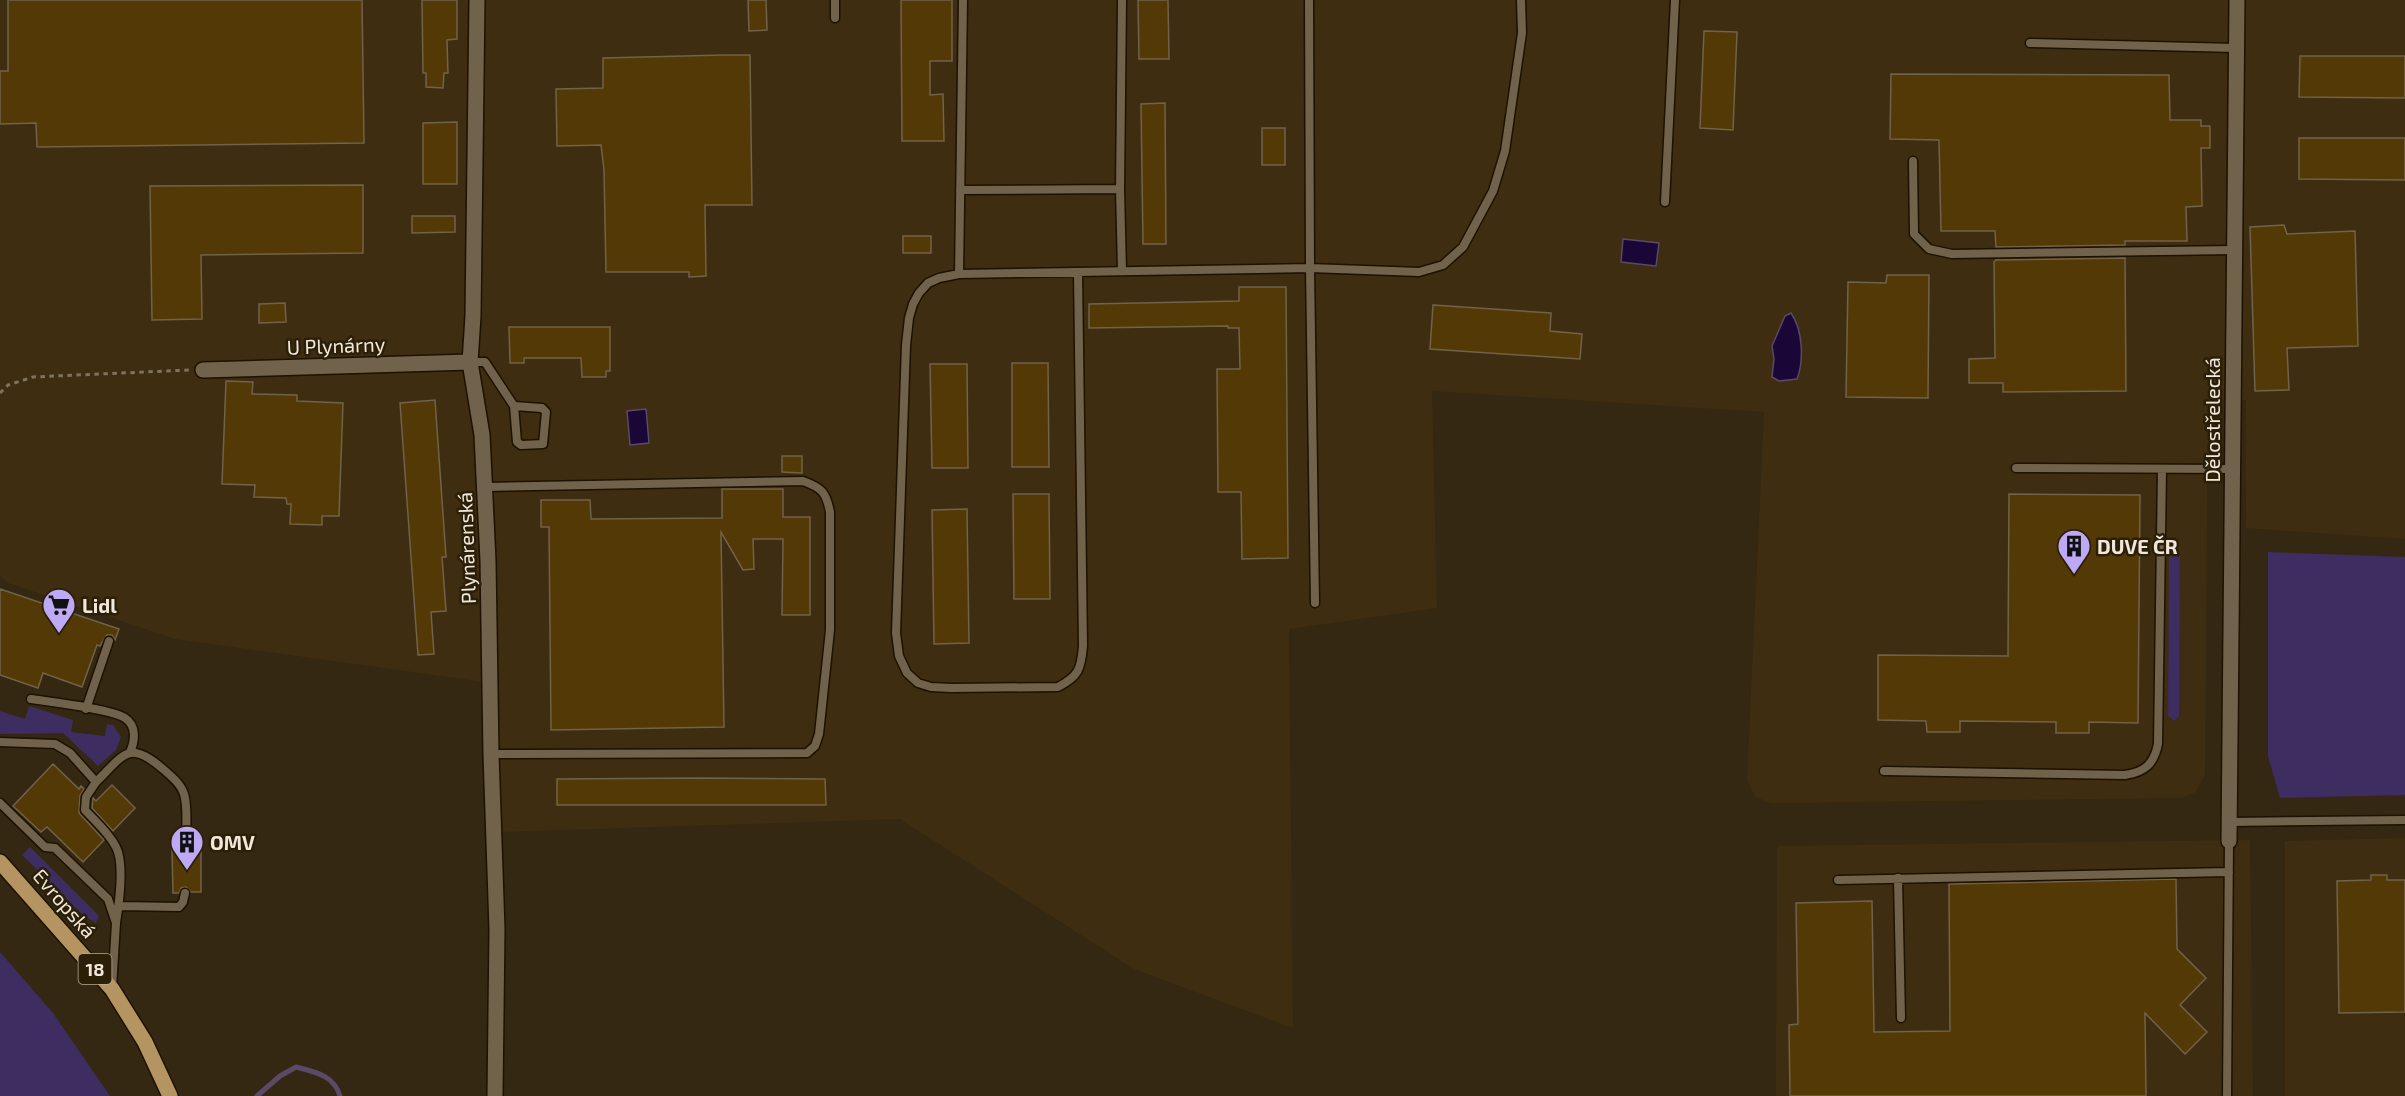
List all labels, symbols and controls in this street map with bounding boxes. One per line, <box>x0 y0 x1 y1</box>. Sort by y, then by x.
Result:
street label: U Plynárny <box>286 331 386 359</box>
street label: Dělostřelecká <box>2200 357 2224 483</box>
street label: Plynárenská <box>452 492 480 604</box>
building icon: DUVE ČR <box>2056 528 2092 575</box>
place label: DUVE ČR <box>2097 534 2178 558</box>
supermarket icon: Lidl <box>41 587 77 634</box>
place label: Lidl <box>82 593 117 617</box>
building icon: OMV <box>169 824 205 871</box>
place label: OMV <box>210 830 255 854</box>
street label: Evropská <box>28 863 102 943</box>
road number: 18 <box>78 954 112 984</box>

